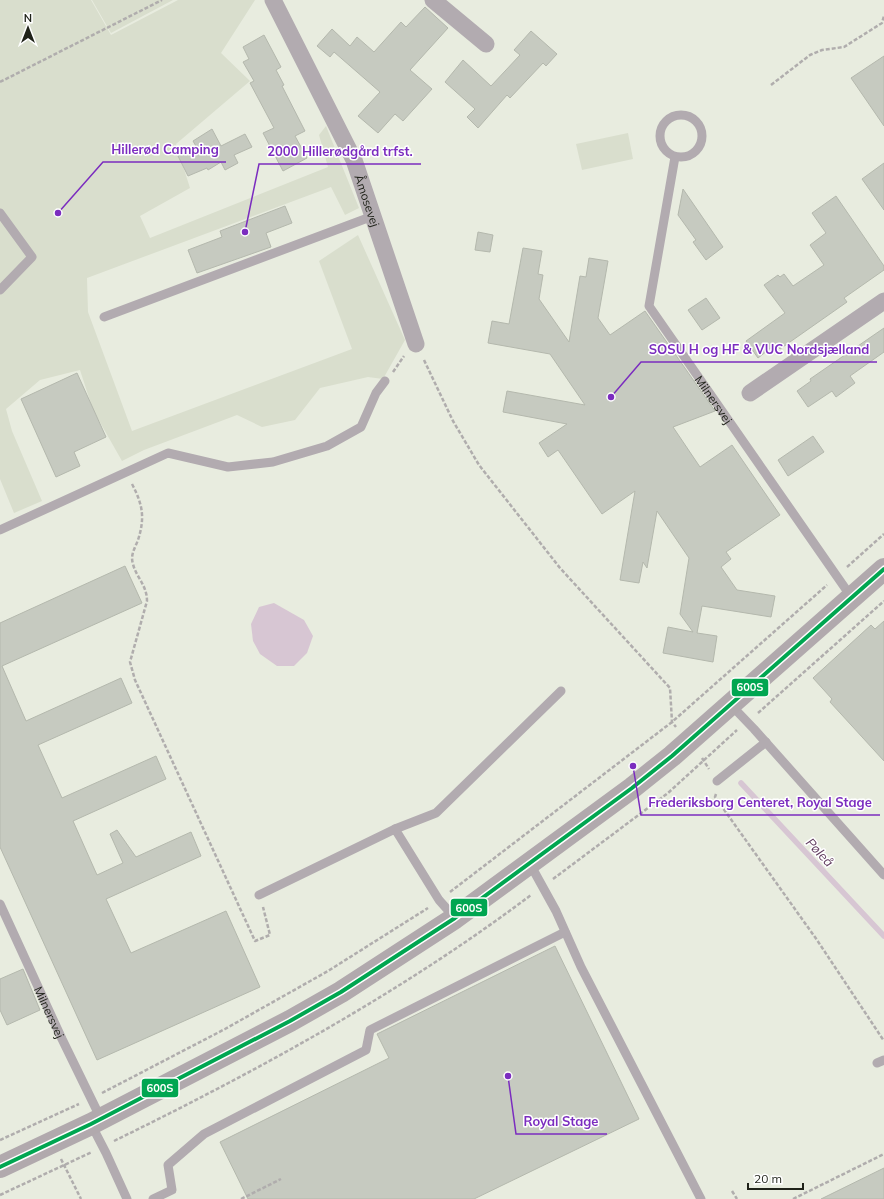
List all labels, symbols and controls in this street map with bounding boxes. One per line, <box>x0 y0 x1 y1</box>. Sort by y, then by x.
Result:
north arrow <box>8 8 48 48</box>
text: N <box>24 11 32 25</box>
callout: Hillerød Camping <box>103 137 226 162</box>
callout: 2000 Hillerødgård trfst. <box>259 139 421 164</box>
text: Hillerød Camping <box>111 141 219 157</box>
text: 2000 Hillerødgård trfst. <box>267 143 413 159</box>
street label: Åmosevej <box>352 172 383 229</box>
callout: SOSU H og HF & VUC Nordsjælland <box>641 337 877 362</box>
text: SOSU H og HF & VUC Nordsjælland <box>649 341 869 357</box>
street label: Milnersvej <box>692 372 736 427</box>
line badge: 600S <box>731 678 769 697</box>
text: 600S <box>737 680 763 694</box>
callout: Frederiksborg Centeret, Royal Stage <box>641 790 880 815</box>
text: Frederiksborg Centeret, Royal Stage <box>648 794 872 811</box>
water label: Pøleå <box>803 834 837 870</box>
line badge: 600S <box>450 898 488 917</box>
text: 600S <box>456 901 482 915</box>
street label: Milnersvej <box>31 984 68 1041</box>
line badge: 600S <box>141 1078 179 1098</box>
text: 600S <box>147 1081 173 1095</box>
callout: Royal Stage <box>516 1109 607 1134</box>
text: Royal Stage <box>524 1113 598 1130</box>
scale bar <box>748 1165 803 1191</box>
text: 20 m <box>754 1171 782 1186</box>

